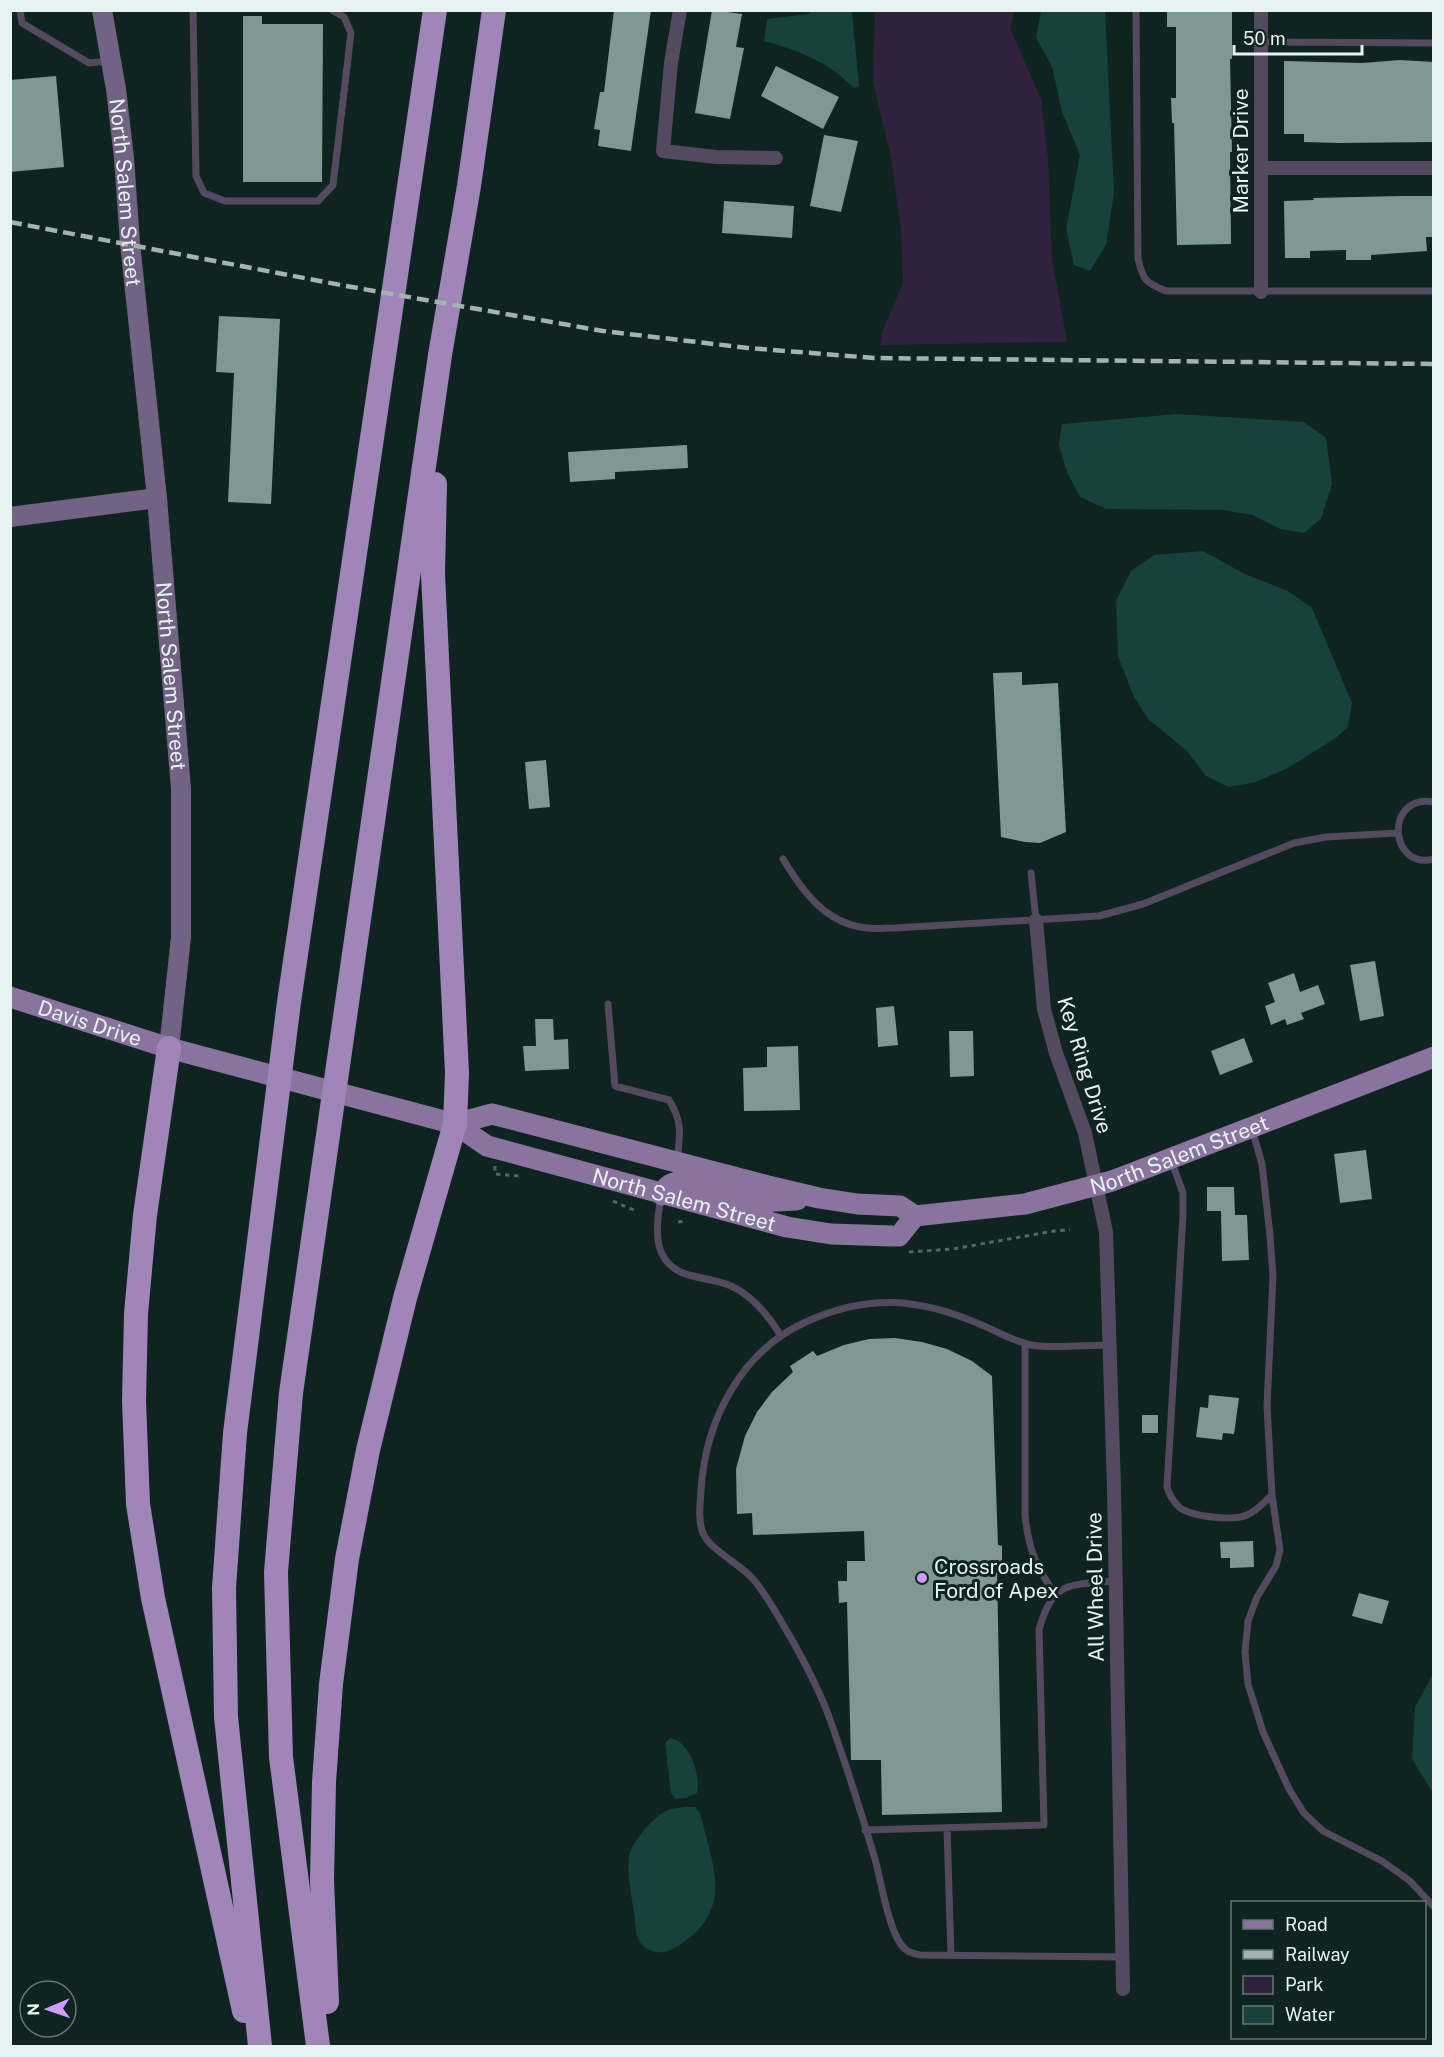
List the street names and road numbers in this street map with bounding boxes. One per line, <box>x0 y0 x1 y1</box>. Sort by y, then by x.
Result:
street label: Marker Drive <box>1228 88 1253 214</box>
street label: North Salem Street <box>105 97 147 288</box>
street label: North Salem Street <box>151 581 192 771</box>
street label: Davis Drive <box>35 994 145 1051</box>
street label: Key Ring Drive <box>1052 994 1118 1136</box>
street label: North Salem Street <box>1087 1110 1272 1199</box>
street label: North Salem Street <box>590 1163 779 1236</box>
street label: All Wheel Drive <box>1081 1512 1109 1662</box>

